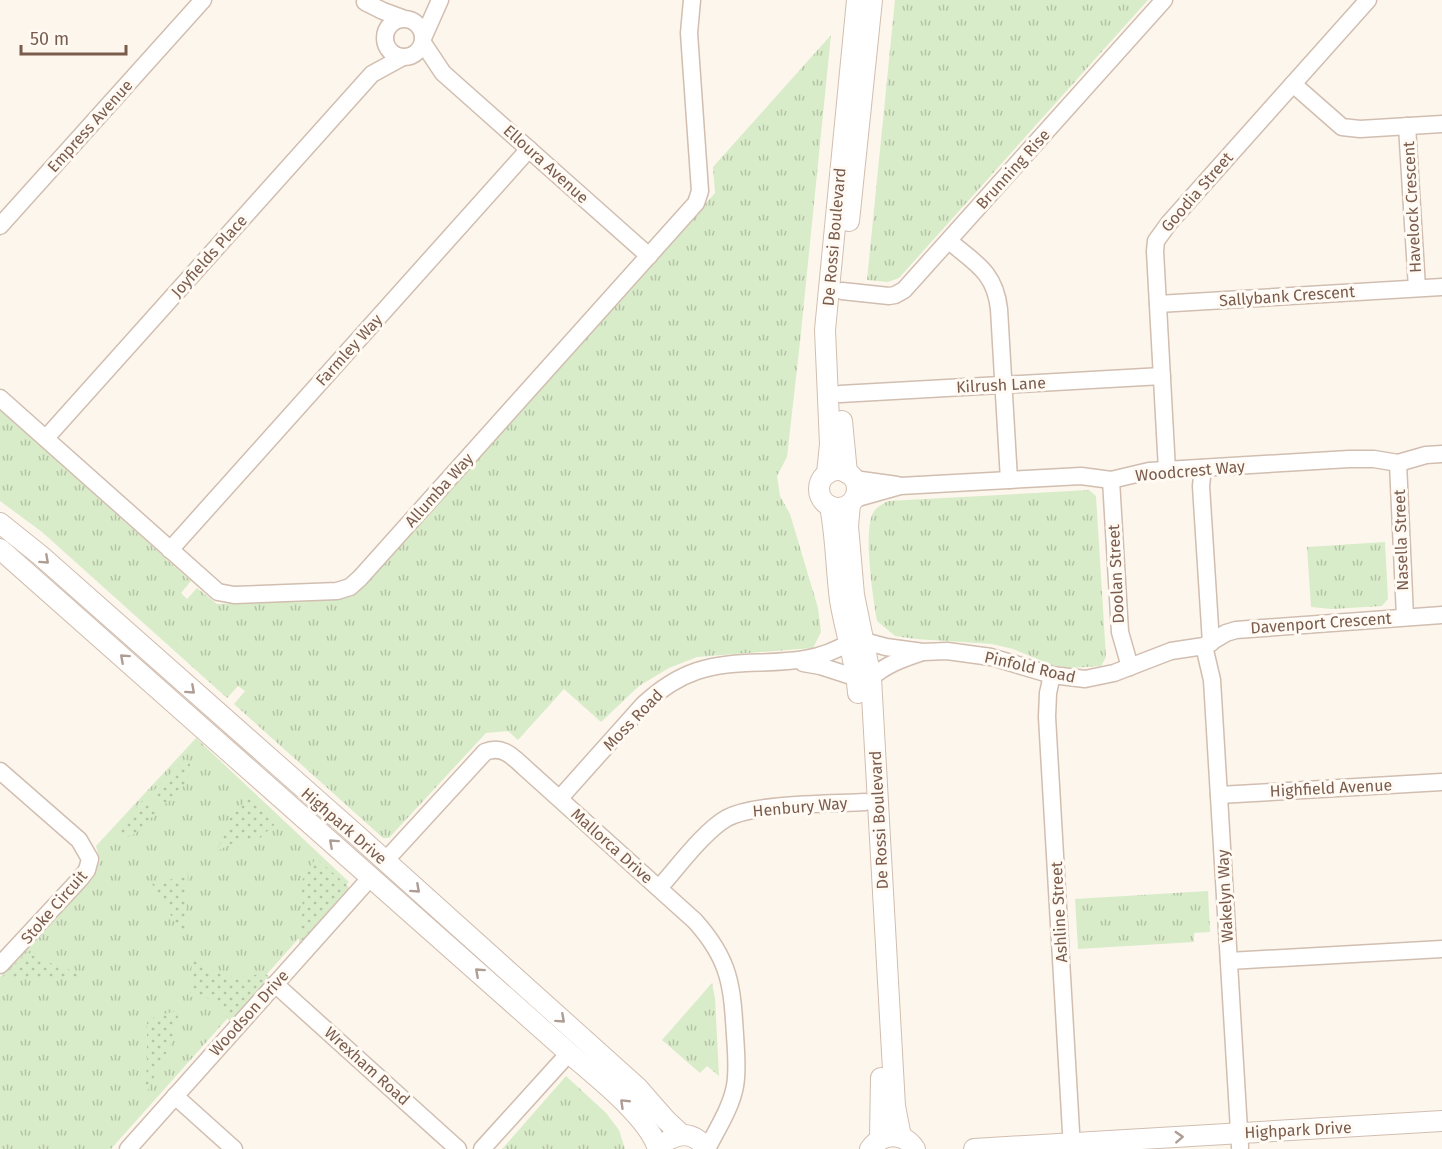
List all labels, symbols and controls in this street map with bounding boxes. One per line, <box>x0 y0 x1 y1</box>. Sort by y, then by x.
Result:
scale bar <box>21 18 126 56</box>
text: 50 m <box>30 28 69 50</box>
street label: Empress Avenue <box>43 76 137 176</box>
street label: Elloura Avenue <box>499 121 593 207</box>
street label: Brunning Rise <box>972 125 1054 213</box>
street label: Havelock Crescent <box>1399 141 1425 273</box>
street label: Goodia Street <box>1157 148 1237 236</box>
street label: De Rossi Boulevard <box>818 167 850 307</box>
street label: Joyfields Place <box>167 211 251 301</box>
street label: Sallybank Crescent <box>1218 282 1356 310</box>
street label: Farmley Way <box>312 310 386 390</box>
street label: Kilrush Lane <box>956 373 1046 397</box>
street label: Allumba Way <box>401 449 477 531</box>
street label: Woodcrest Way <box>1134 457 1246 485</box>
street label: Nasella Street <box>1390 489 1412 591</box>
street label: Doolan Street <box>1104 524 1128 624</box>
one-way arrow <box>39 553 49 564</box>
street label: Davenport Crescent <box>1250 609 1392 637</box>
street label: Pinfold Road <box>983 647 1077 687</box>
one-way arrow <box>120 654 131 665</box>
one-way arrow <box>184 683 195 694</box>
street label: Moss Road <box>599 685 667 755</box>
street label: De Rossi Boulevard <box>866 750 892 890</box>
street label: Highfield Avenue <box>1269 775 1393 801</box>
street label: Highpark Drive <box>297 784 391 868</box>
street label: Henbury Way <box>752 793 848 821</box>
street label: Mallorca Drive <box>567 804 657 888</box>
one-way arrow <box>329 839 339 850</box>
street label: Wakelyn Way <box>1213 849 1237 943</box>
street label: Ashline Street <box>1047 861 1071 963</box>
street label: Stoke Circuit <box>17 866 91 948</box>
one-way arrow <box>409 882 419 893</box>
street label: Woodson Drive <box>205 966 293 1060</box>
one-way arrow <box>475 968 486 979</box>
one-way arrow <box>554 1012 565 1023</box>
street label: Wrexham Road <box>320 1023 414 1109</box>
one-way arrow <box>620 1099 631 1110</box>
street label: Highpark Drive <box>1244 1118 1352 1142</box>
one-way arrow <box>1174 1130 1183 1143</box>

